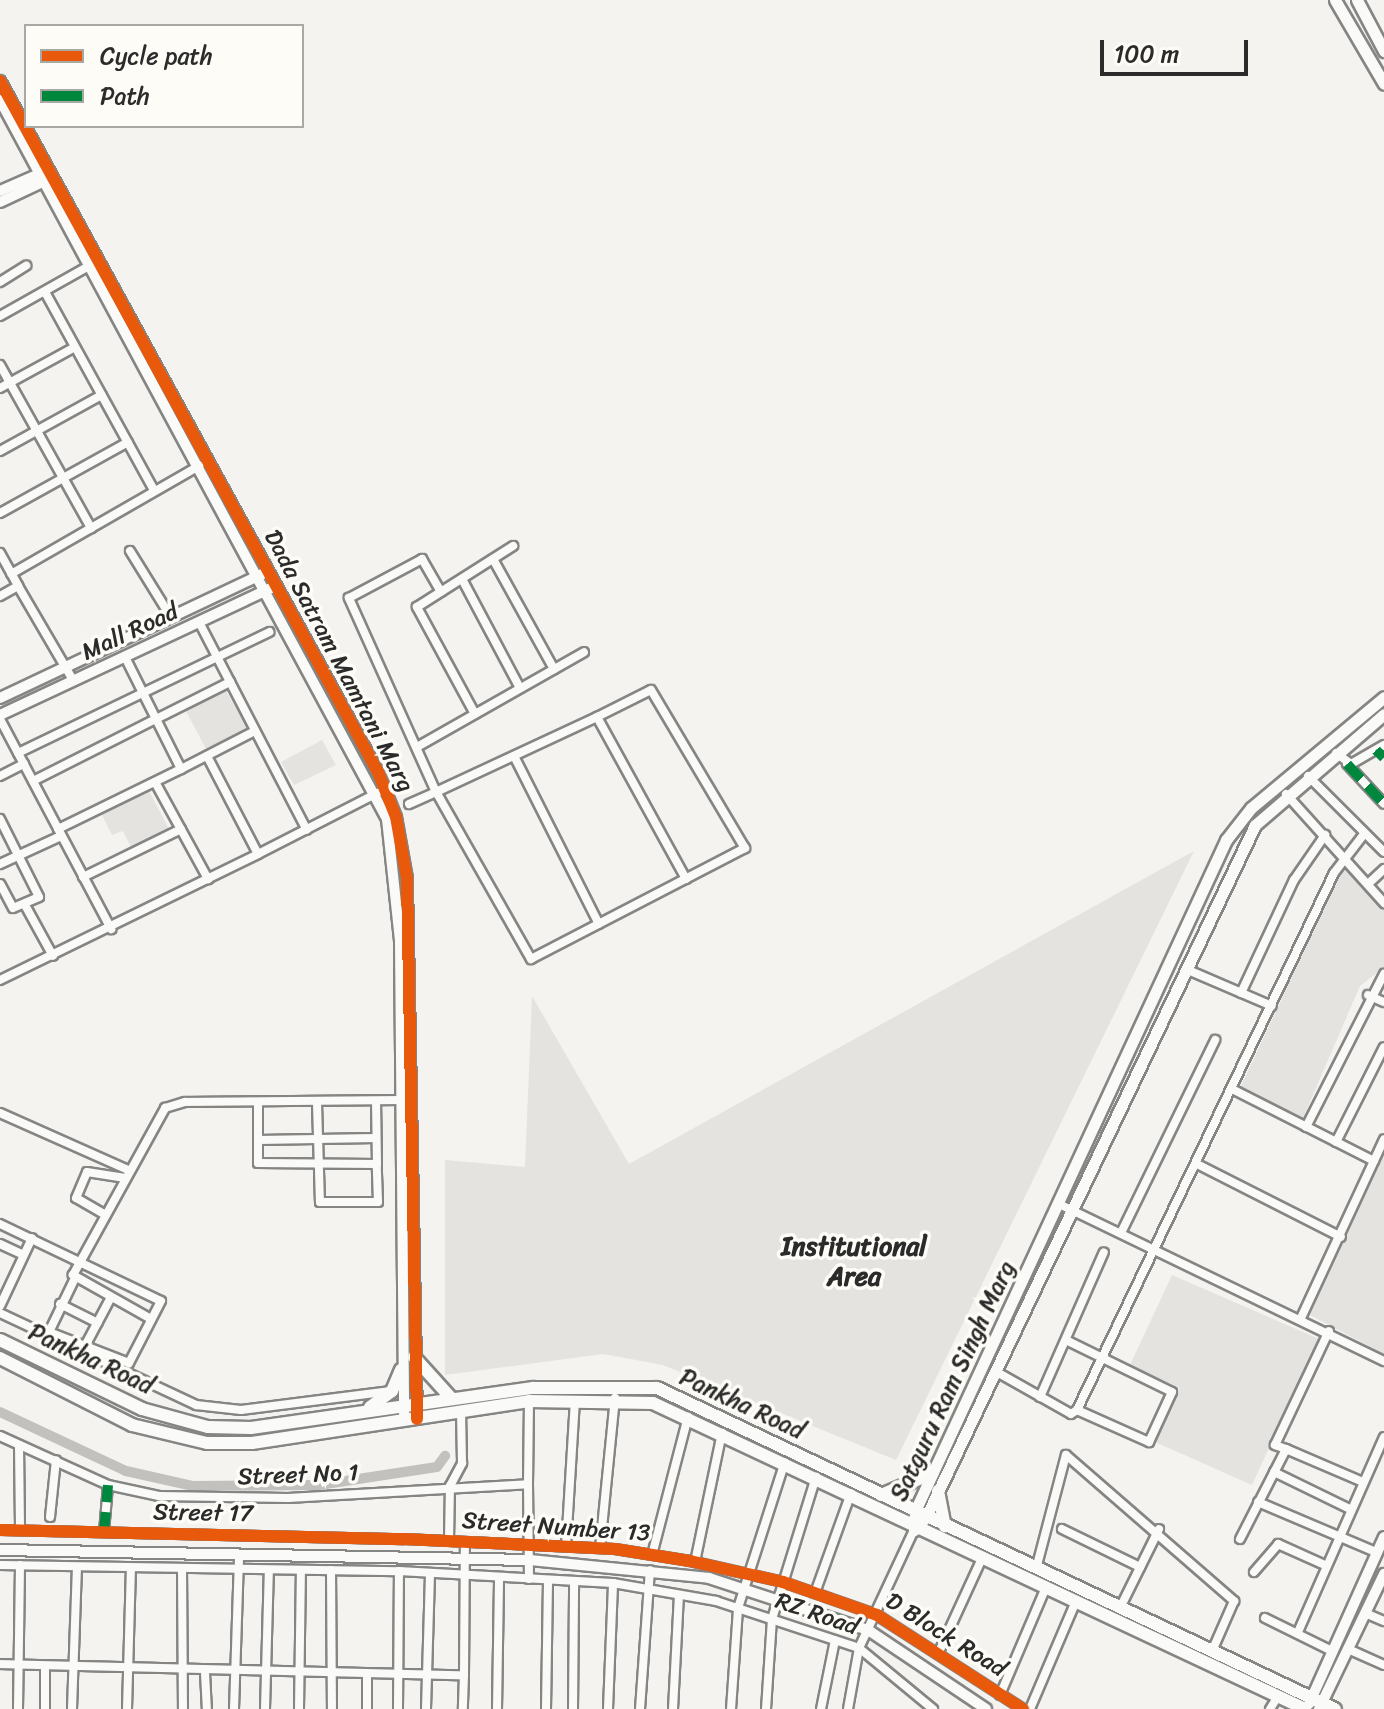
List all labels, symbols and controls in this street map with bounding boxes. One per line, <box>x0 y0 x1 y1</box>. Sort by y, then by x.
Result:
legend <box>24 24 304 128</box>
scale bar <box>1104 24 1252 74</box>
text: 100 m <box>1114 33 1179 75</box>
text: Cycle path <box>100 35 213 77</box>
text: Path <box>100 75 150 117</box>
street label: Dada Satram Mamtani Marg <box>257 525 421 797</box>
street label: Mall Road <box>77 597 183 667</box>
district label: Institutional Area <box>781 1231 927 1292</box>
street label: Satguru Ram Singh Marg <box>885 1256 1021 1506</box>
street label: Pankha Road <box>24 1318 158 1400</box>
street label: Pankha Road <box>675 1363 809 1445</box>
street label: Street No 1 <box>237 1458 359 1492</box>
street label: Street 17 <box>153 1498 253 1528</box>
street label: Street Number 13 <box>461 1506 651 1548</box>
street label: RZ Road <box>772 1586 862 1642</box>
street label: D Block Road <box>880 1586 1012 1684</box>

